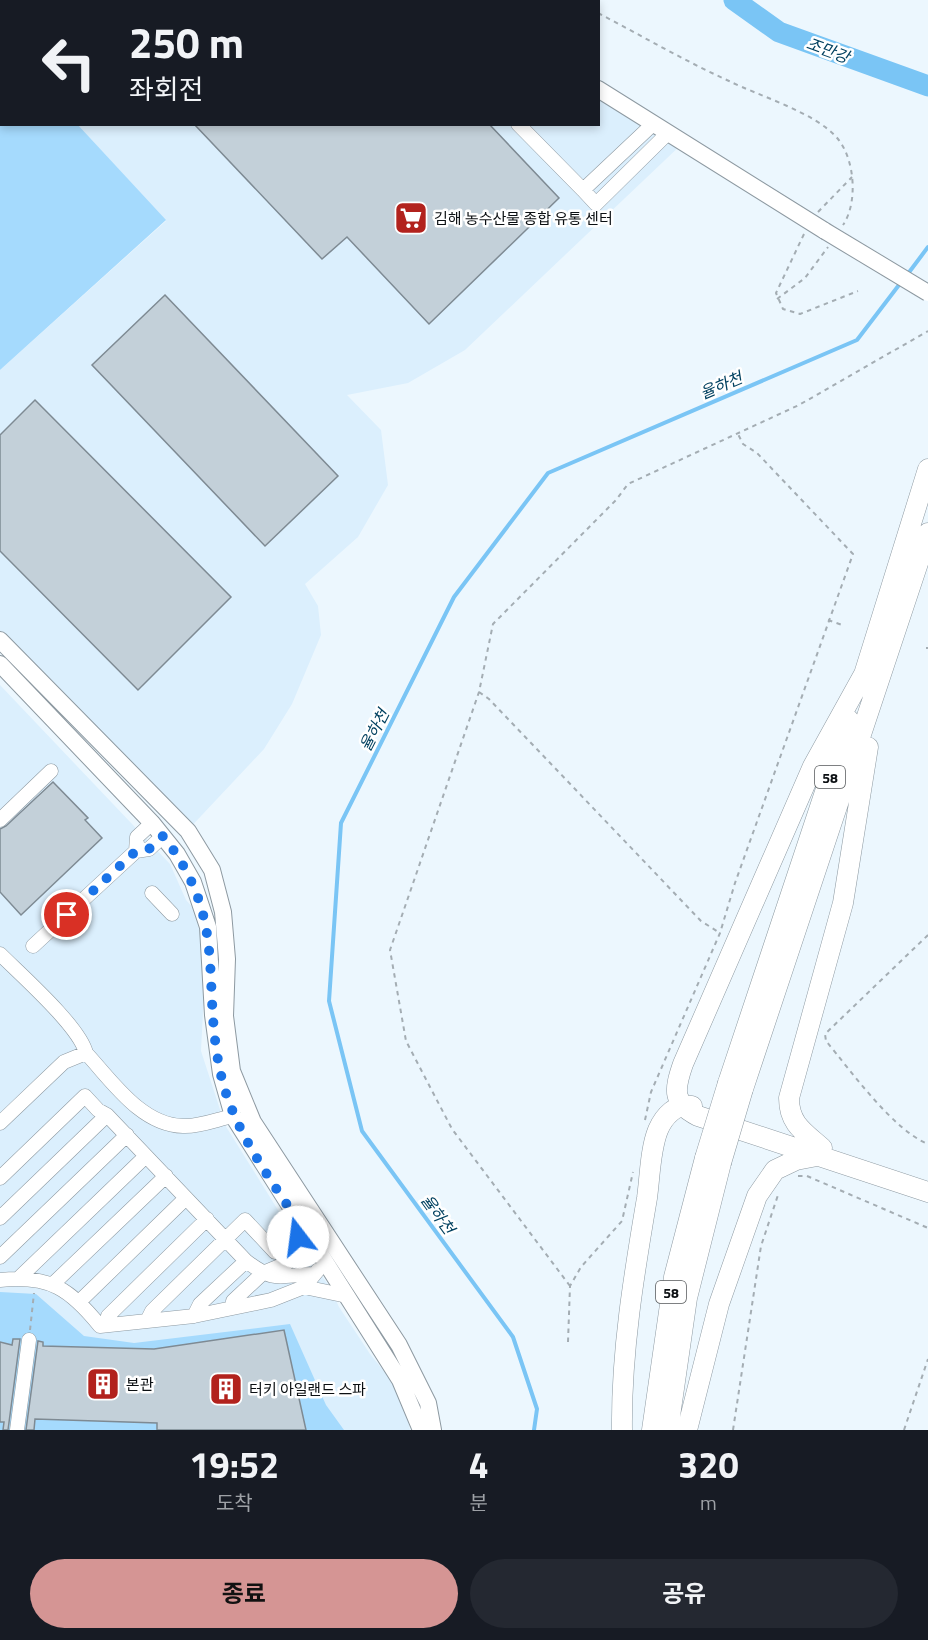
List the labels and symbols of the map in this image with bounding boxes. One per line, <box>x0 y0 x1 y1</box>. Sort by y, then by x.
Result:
water label: 조만강 <box>803 31 855 70</box>
supermarket icon: 김해 농수산물 종합 유통 센터 <box>393 200 429 236</box>
place label: 김해 농수산물 종합 유통 센터 <box>434 207 613 230</box>
water label: 율하천 <box>696 364 748 405</box>
water label: 율하천 <box>353 703 396 755</box>
road number: 58 <box>815 766 845 788</box>
pin <box>41 889 92 940</box>
water label: 율하천 <box>415 1189 462 1241</box>
position arrow <box>266 1205 330 1269</box>
road number: 58 <box>656 1281 686 1303</box>
building icon: 본관 <box>85 1366 121 1402</box>
building icon: 터키 아일랜드 스파 <box>208 1371 244 1407</box>
place label: 본관 <box>126 1373 154 1396</box>
place label: 터키 아일랜드 스파 <box>249 1378 366 1401</box>

